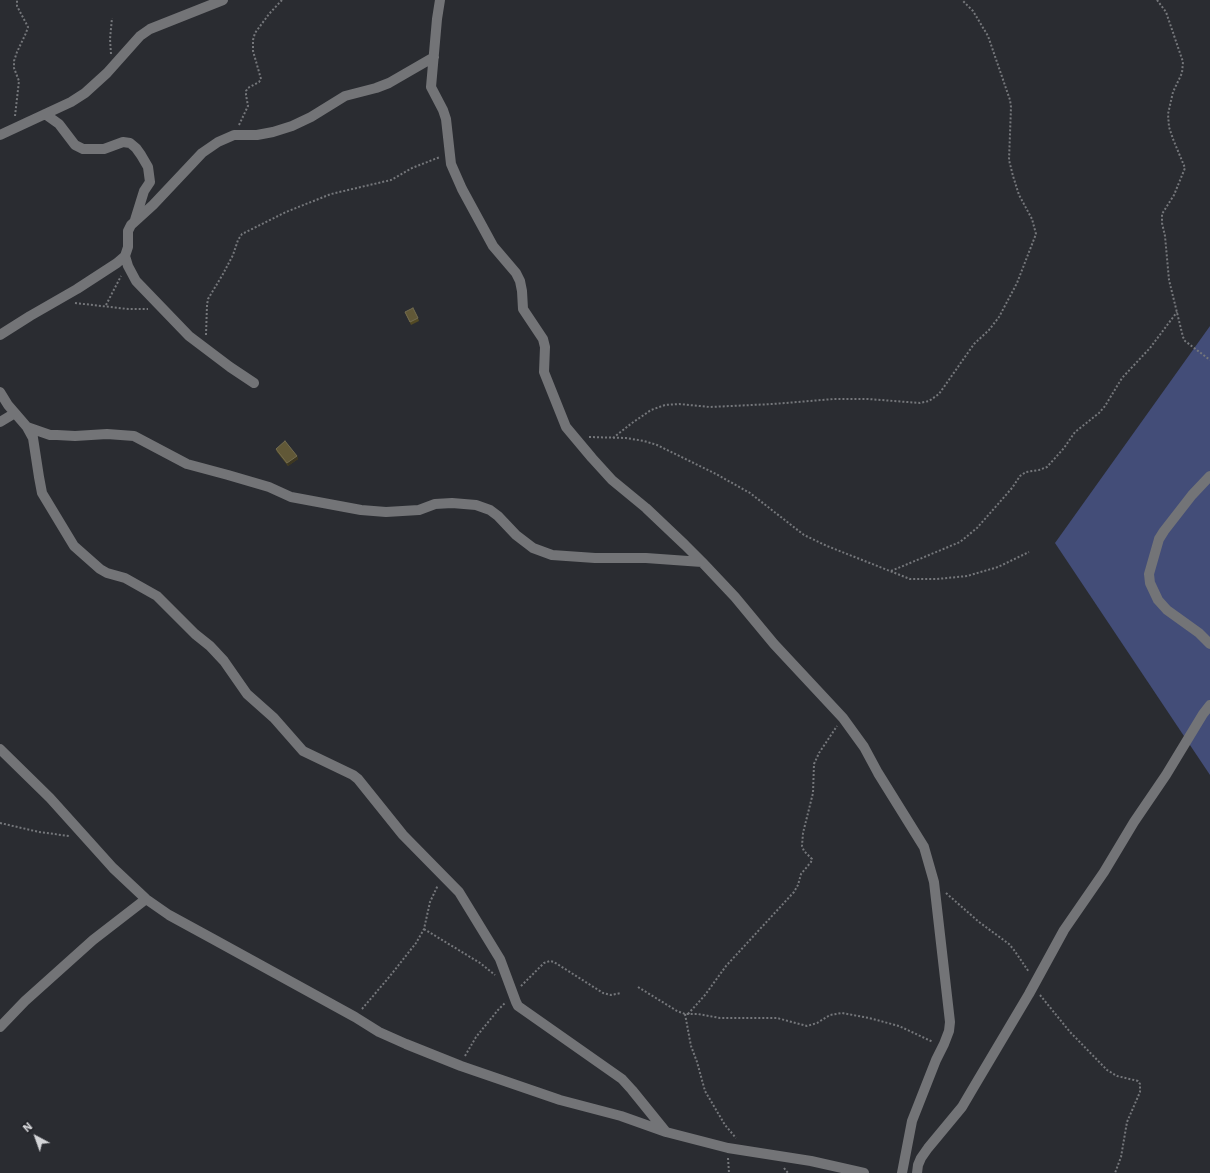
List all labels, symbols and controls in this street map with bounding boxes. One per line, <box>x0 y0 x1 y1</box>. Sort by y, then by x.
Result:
north arrow <box>16 1117 56 1157</box>
text: N <box>20 1120 35 1135</box>

